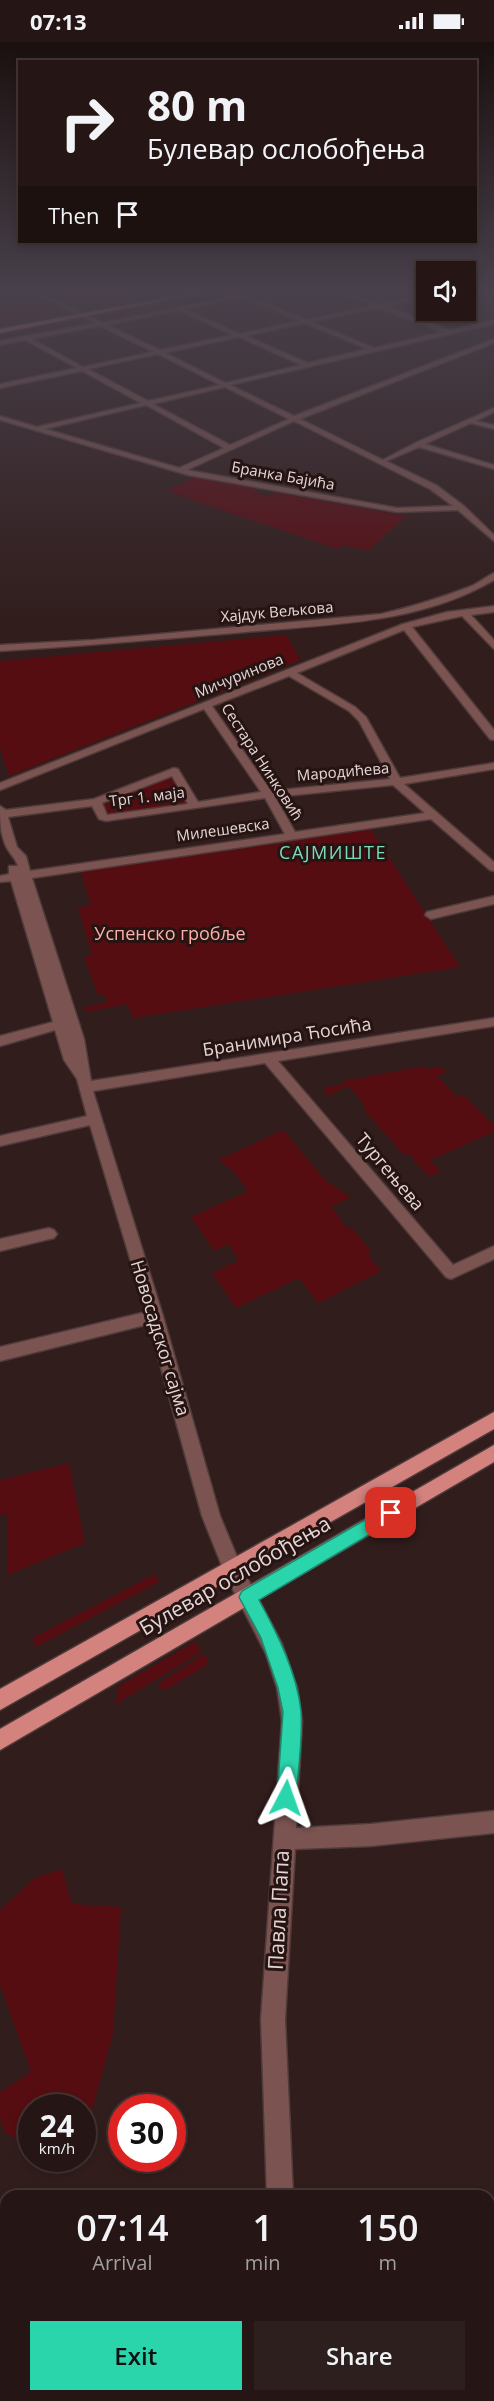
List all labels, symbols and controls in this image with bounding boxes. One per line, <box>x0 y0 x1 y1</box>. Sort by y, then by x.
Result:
text: 07:13 <box>30 6 87 36</box>
text: 80 m <box>147 76 247 133</box>
icon: right <box>48 84 126 162</box>
text: Булевар ослобођења <box>147 130 426 167</box>
icon: arrive <box>111 198 144 231</box>
text: Then <box>48 200 99 230</box>
map controls <box>416 261 476 321</box>
button: sound <box>416 261 476 321</box>
street label: Бранка Бајића <box>230 456 336 494</box>
street label: Хајдук Вељкова <box>220 596 334 626</box>
street label: Мичуринова <box>191 648 286 702</box>
street label: Сестара Нинковић <box>217 699 308 824</box>
street label: Мародићева <box>296 757 390 785</box>
street label: Трг 1. маја <box>108 781 186 811</box>
street label: Милешевска <box>175 813 271 845</box>
district label: САЈМИШТЕ <box>279 840 387 864</box>
park label: Успенско гробље <box>94 921 246 945</box>
street label: Бранимира Ћосића <box>201 1011 373 1061</box>
street label: Тургењева <box>351 1128 430 1215</box>
street label: Новосадског сајма <box>126 1257 196 1419</box>
pin <box>365 1487 416 1538</box>
icon: arrive <box>374 1496 407 1529</box>
street label: Булевар ослобођења <box>134 1509 335 1641</box>
position arrow <box>254 1766 318 1830</box>
street label: Павла Папа <box>261 1849 295 1971</box>
speed limit sign: 30 <box>108 2094 186 2172</box>
text: 24 <box>40 2105 74 2146</box>
text: km/h <box>39 2138 75 2158</box>
text: 07:14 <box>76 2203 169 2252</box>
text: 1 <box>252 2203 273 2252</box>
text: 150 <box>357 2203 419 2252</box>
text: Arrival <box>92 2249 153 2276</box>
text: min <box>245 2249 281 2276</box>
text: m <box>379 2249 397 2276</box>
button: Exit <box>30 2321 242 2390</box>
button: Share <box>254 2321 465 2390</box>

